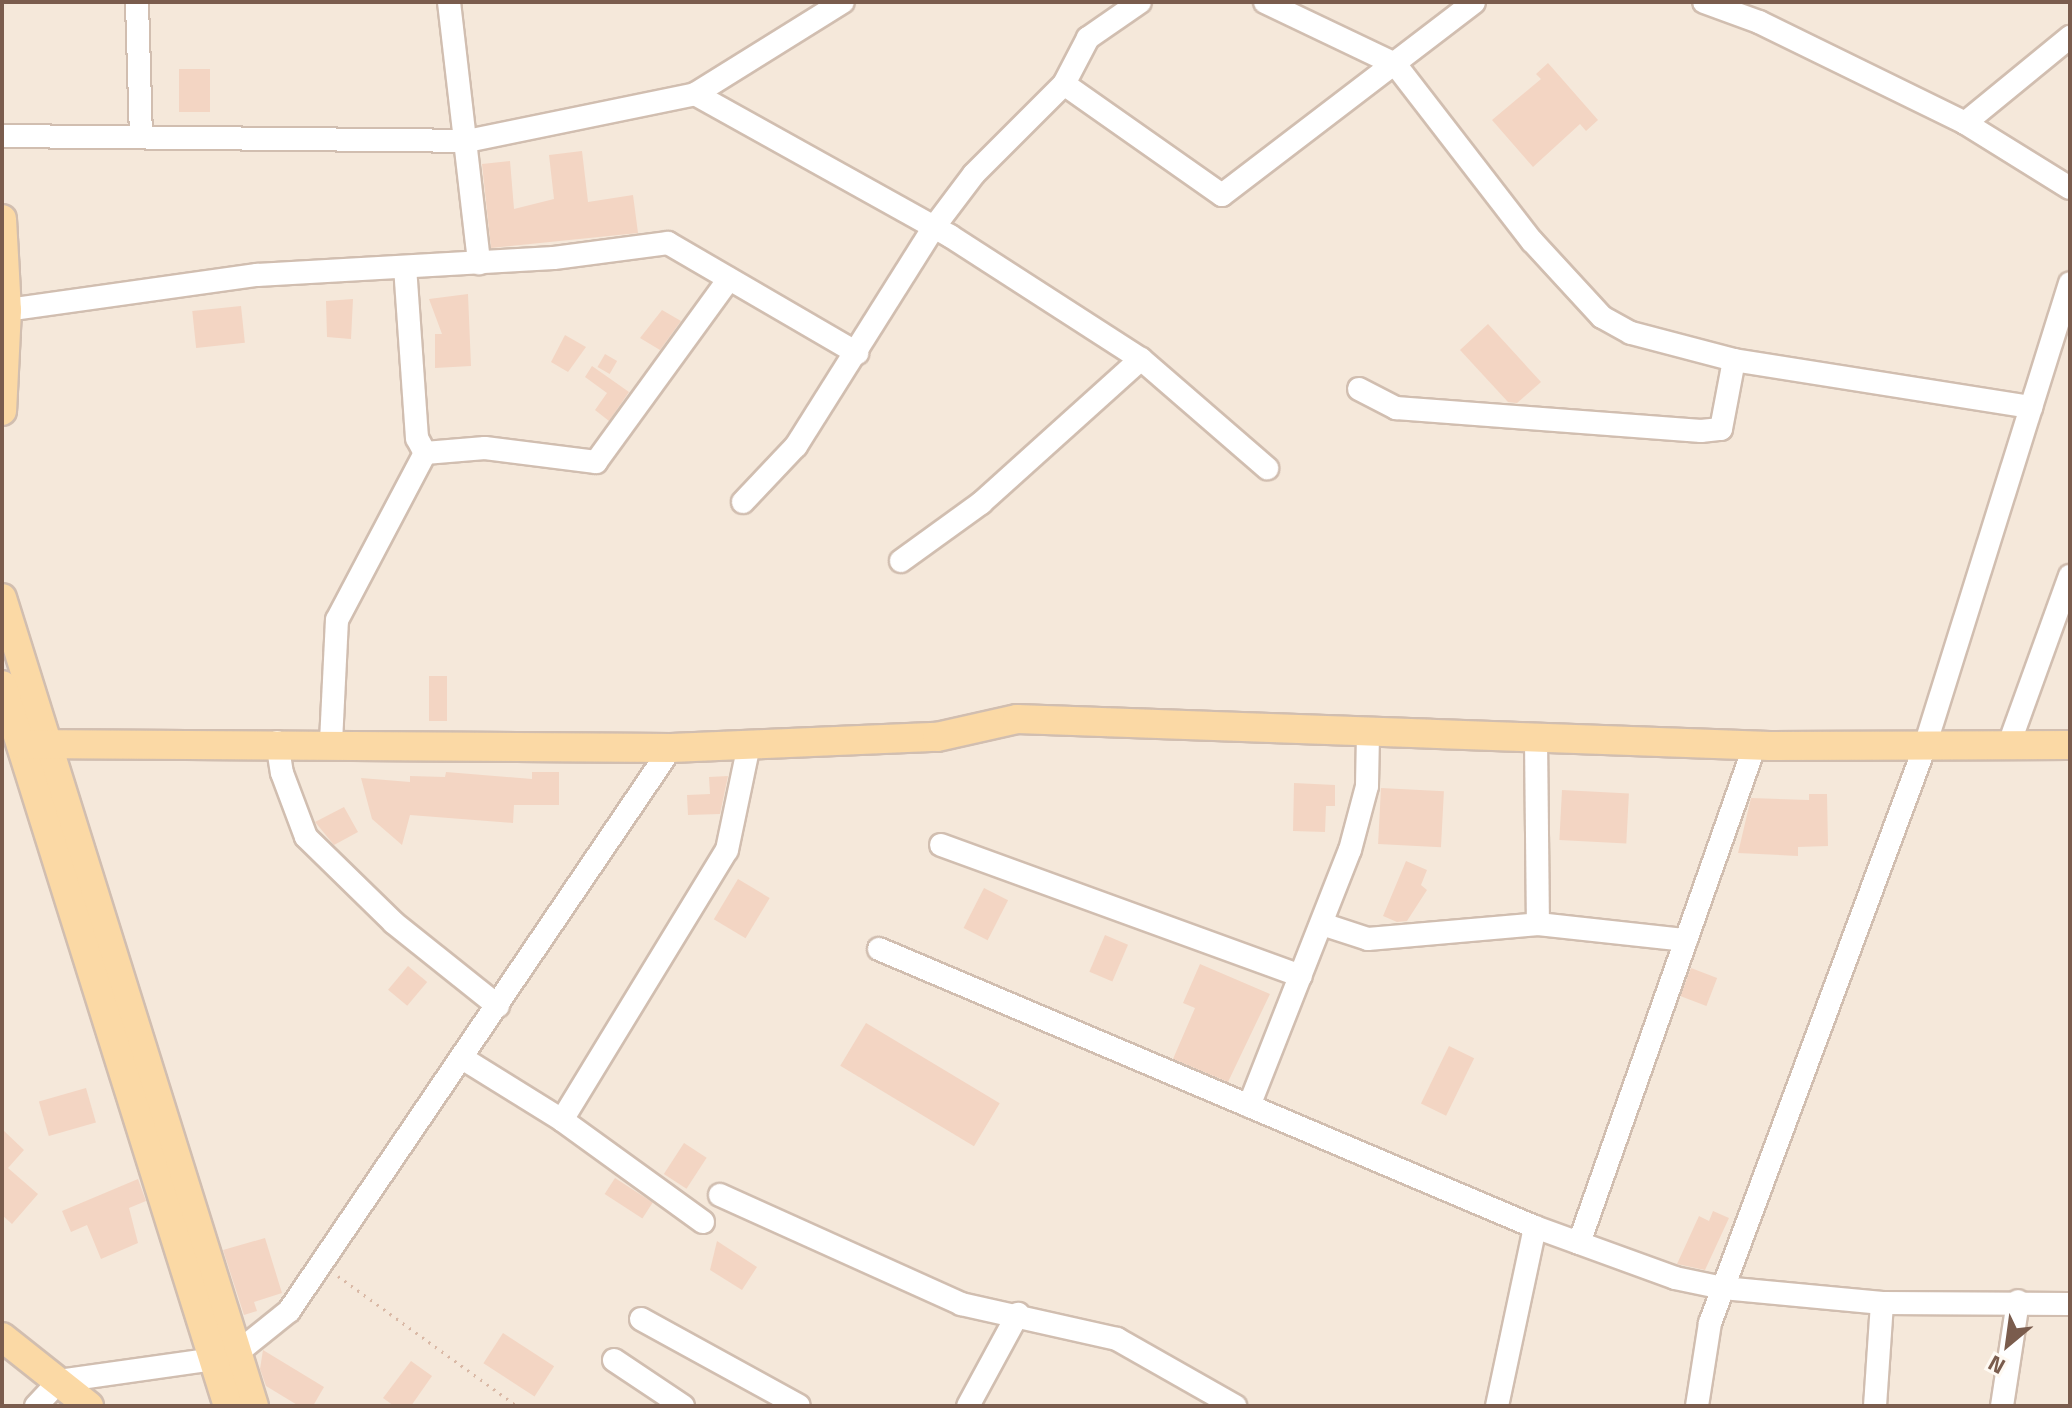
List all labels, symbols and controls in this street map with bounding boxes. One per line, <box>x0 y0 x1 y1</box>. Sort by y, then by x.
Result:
north arrow <box>1968 1304 2048 1384</box>
text: N <box>1981 1346 2011 1384</box>

